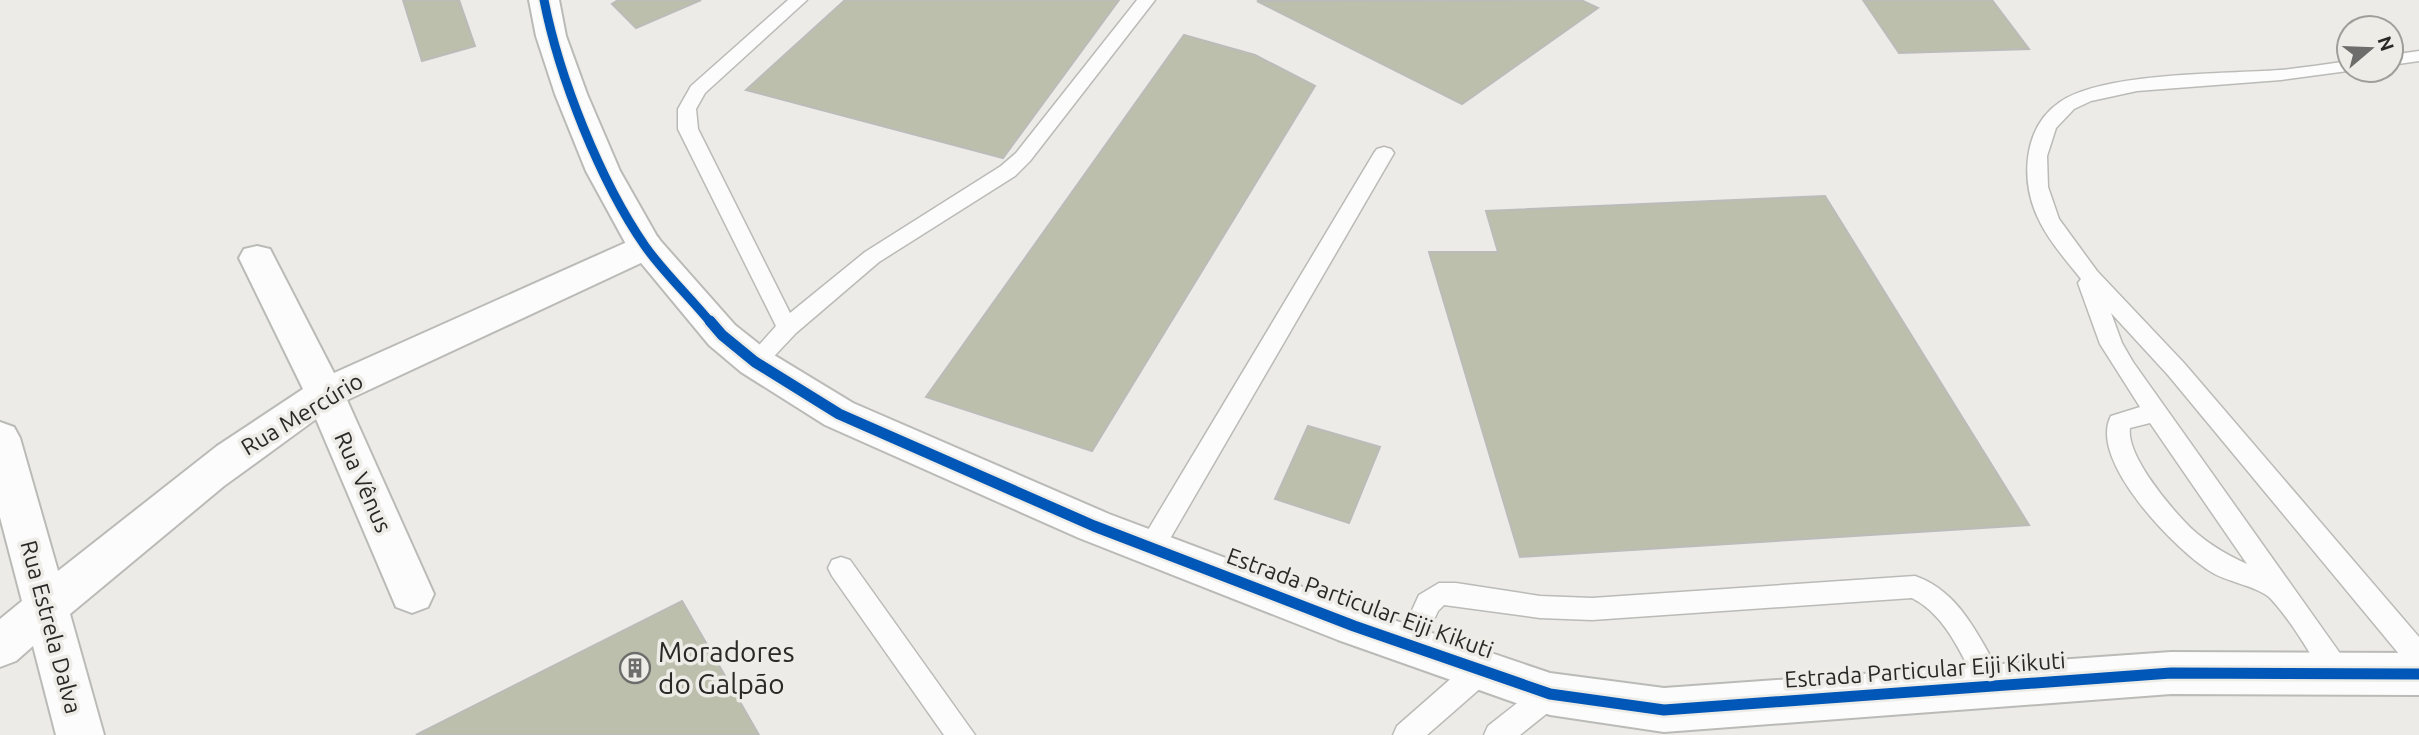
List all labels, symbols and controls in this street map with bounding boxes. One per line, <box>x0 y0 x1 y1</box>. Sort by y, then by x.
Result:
north arrow <box>2335 14 2405 84</box>
text: N <box>2373 33 2399 54</box>
street label: Rua Mercúrio <box>236 367 367 460</box>
street label: Rua Vênus <box>330 428 397 536</box>
street label: Rua Estrela Dalva <box>16 538 87 716</box>
street label: Estrada Particular Eiji Kikuti <box>1224 543 1497 662</box>
place label: Moradores do Galpão <box>658 636 795 699</box>
street label: Estrada Particular Eiji Kikuti <box>1784 647 2066 692</box>
building icon: Moradores do Galpão <box>618 651 652 685</box>

